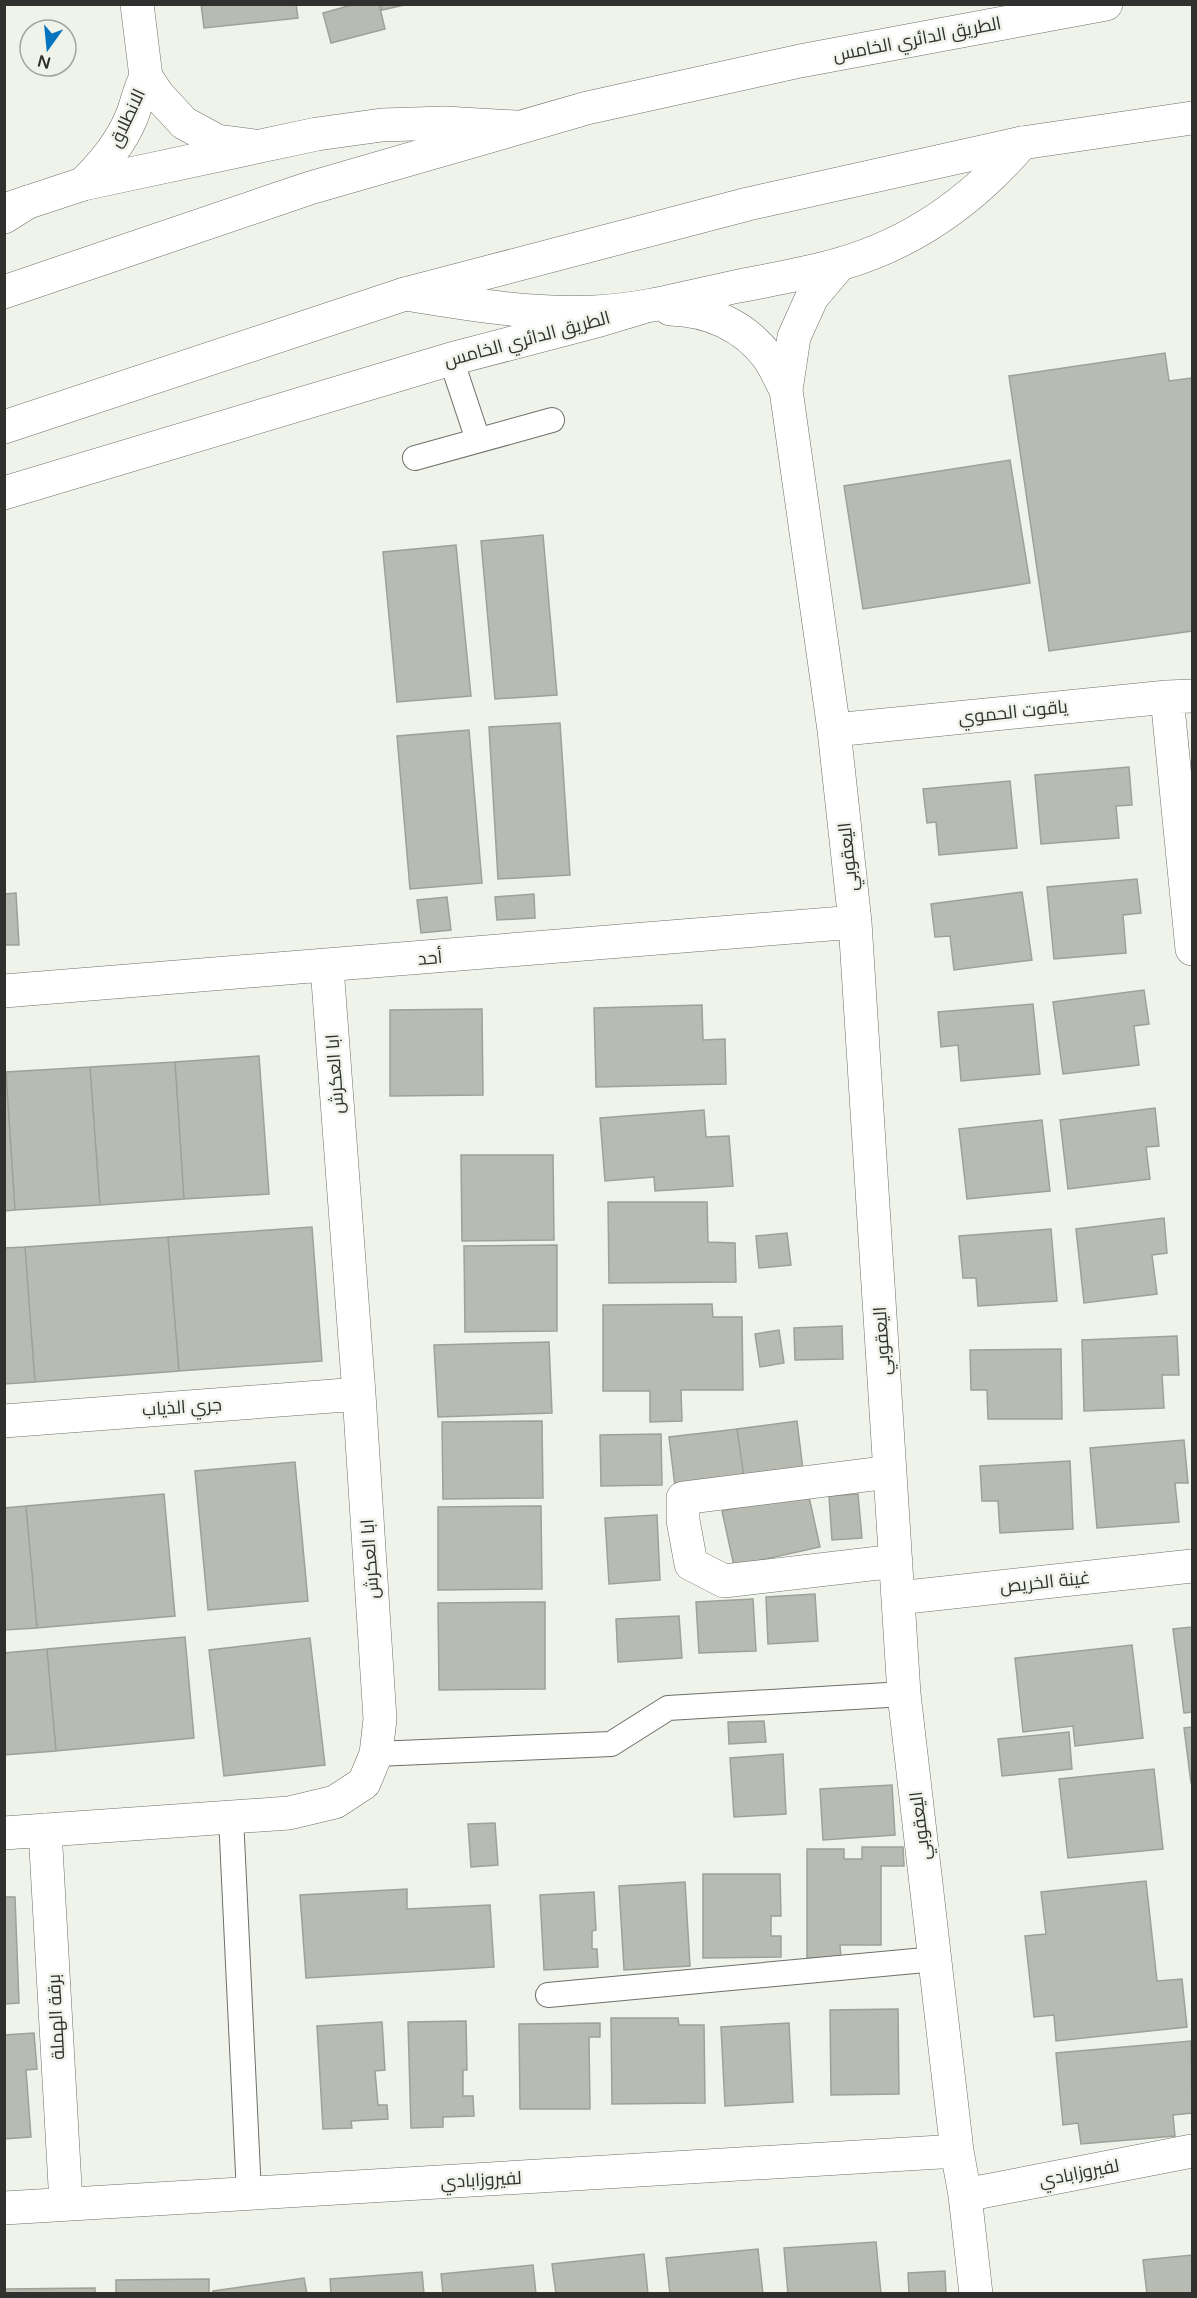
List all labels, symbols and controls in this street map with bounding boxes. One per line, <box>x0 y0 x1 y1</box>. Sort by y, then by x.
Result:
street label: الطريق الدائري الخامس <box>831 12 1004 69</box>
north arrow <box>18 18 78 78</box>
text: N <box>36 50 53 73</box>
street label: الانطلاق <box>104 85 151 151</box>
street label: الطريق الدائري الخامس <box>442 306 613 375</box>
street label: ياقوت الحموي <box>957 695 1069 732</box>
street label: اليعقوبي <box>833 821 866 893</box>
street label: أحد <box>417 946 443 970</box>
street label: ابا العكرش <box>321 1033 349 1115</box>
street label: اليعقوبي <box>869 1306 898 1376</box>
street label: جري الذياب <box>141 1393 223 1424</box>
street label: ابا العكرش <box>356 1518 384 1600</box>
street label: غينة الخريص <box>999 1566 1091 1598</box>
street label: اليعقوبي <box>905 1790 938 1862</box>
street label: برقة الهملة <box>43 1973 69 2061</box>
street label: لفيروزابادي <box>1037 2154 1122 2195</box>
street label: لفيروزابادي <box>440 2167 522 2196</box>

